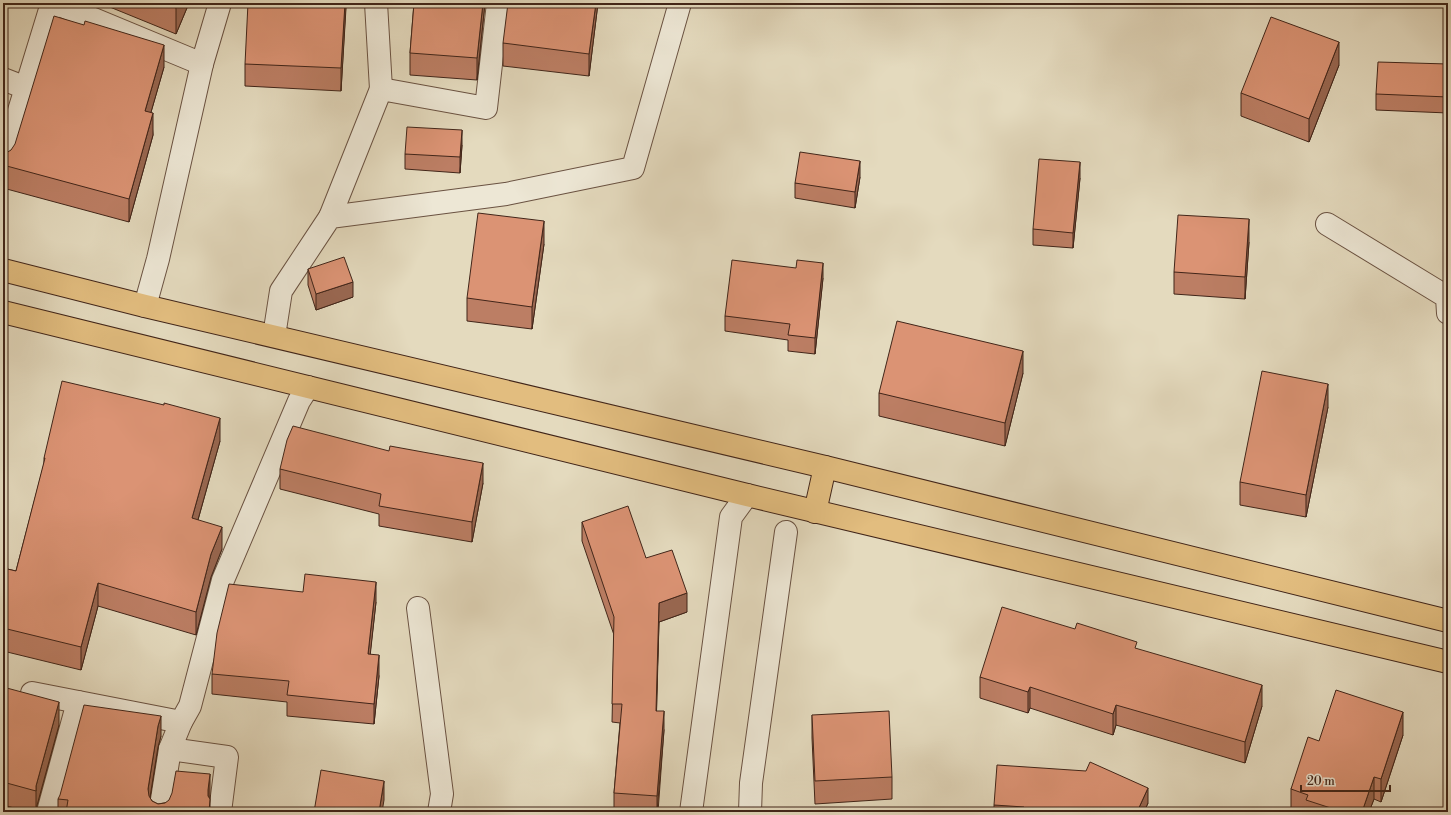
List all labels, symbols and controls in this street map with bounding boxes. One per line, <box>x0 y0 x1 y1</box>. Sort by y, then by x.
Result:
scale bar <box>1301 767 1390 793</box>
text: 20 m <box>1307 774 1335 789</box>

